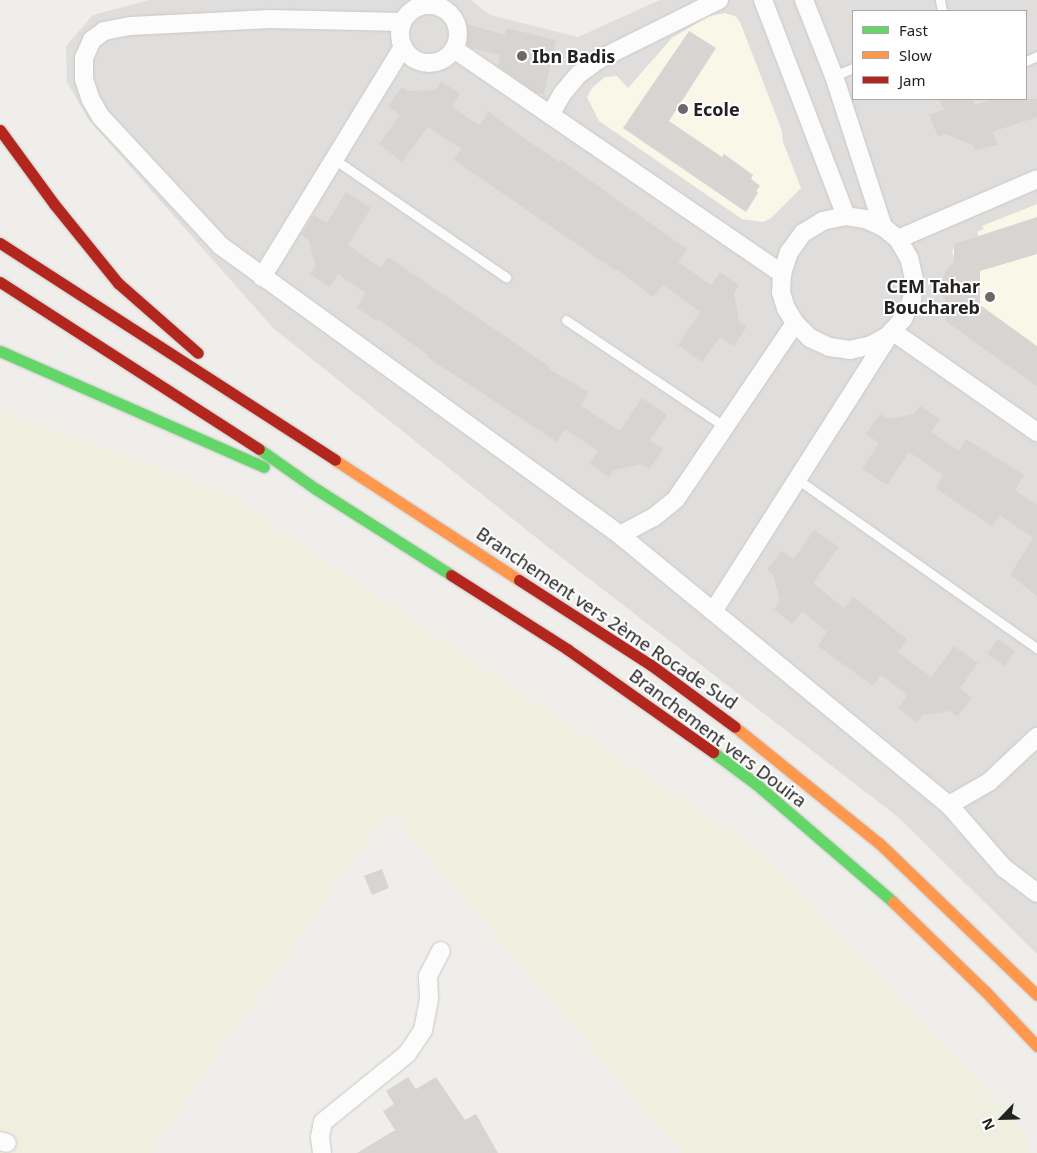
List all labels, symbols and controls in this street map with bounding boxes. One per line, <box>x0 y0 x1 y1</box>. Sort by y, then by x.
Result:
legend <box>852 10 1027 100</box>
text: Fast <box>899 20 928 40</box>
place label: Ibn Badis <box>532 45 615 67</box>
text: Slow <box>899 45 932 65</box>
marker: Ibn Badis <box>516 50 528 62</box>
text: Jam <box>899 70 926 90</box>
place label: Ecole <box>693 98 740 120</box>
marker: Ecole <box>677 103 689 115</box>
place label: CEM Tahar Bouchareb <box>884 276 980 318</box>
marker: CEM Tahar Bouchareb <box>984 291 996 303</box>
street label: Branchement vers 2ème Rocade Sud <box>472 522 742 714</box>
street label: Branchement vers Douira <box>625 664 811 812</box>
north arrow <box>977 1093 1027 1143</box>
text: N <box>977 1115 999 1133</box>

